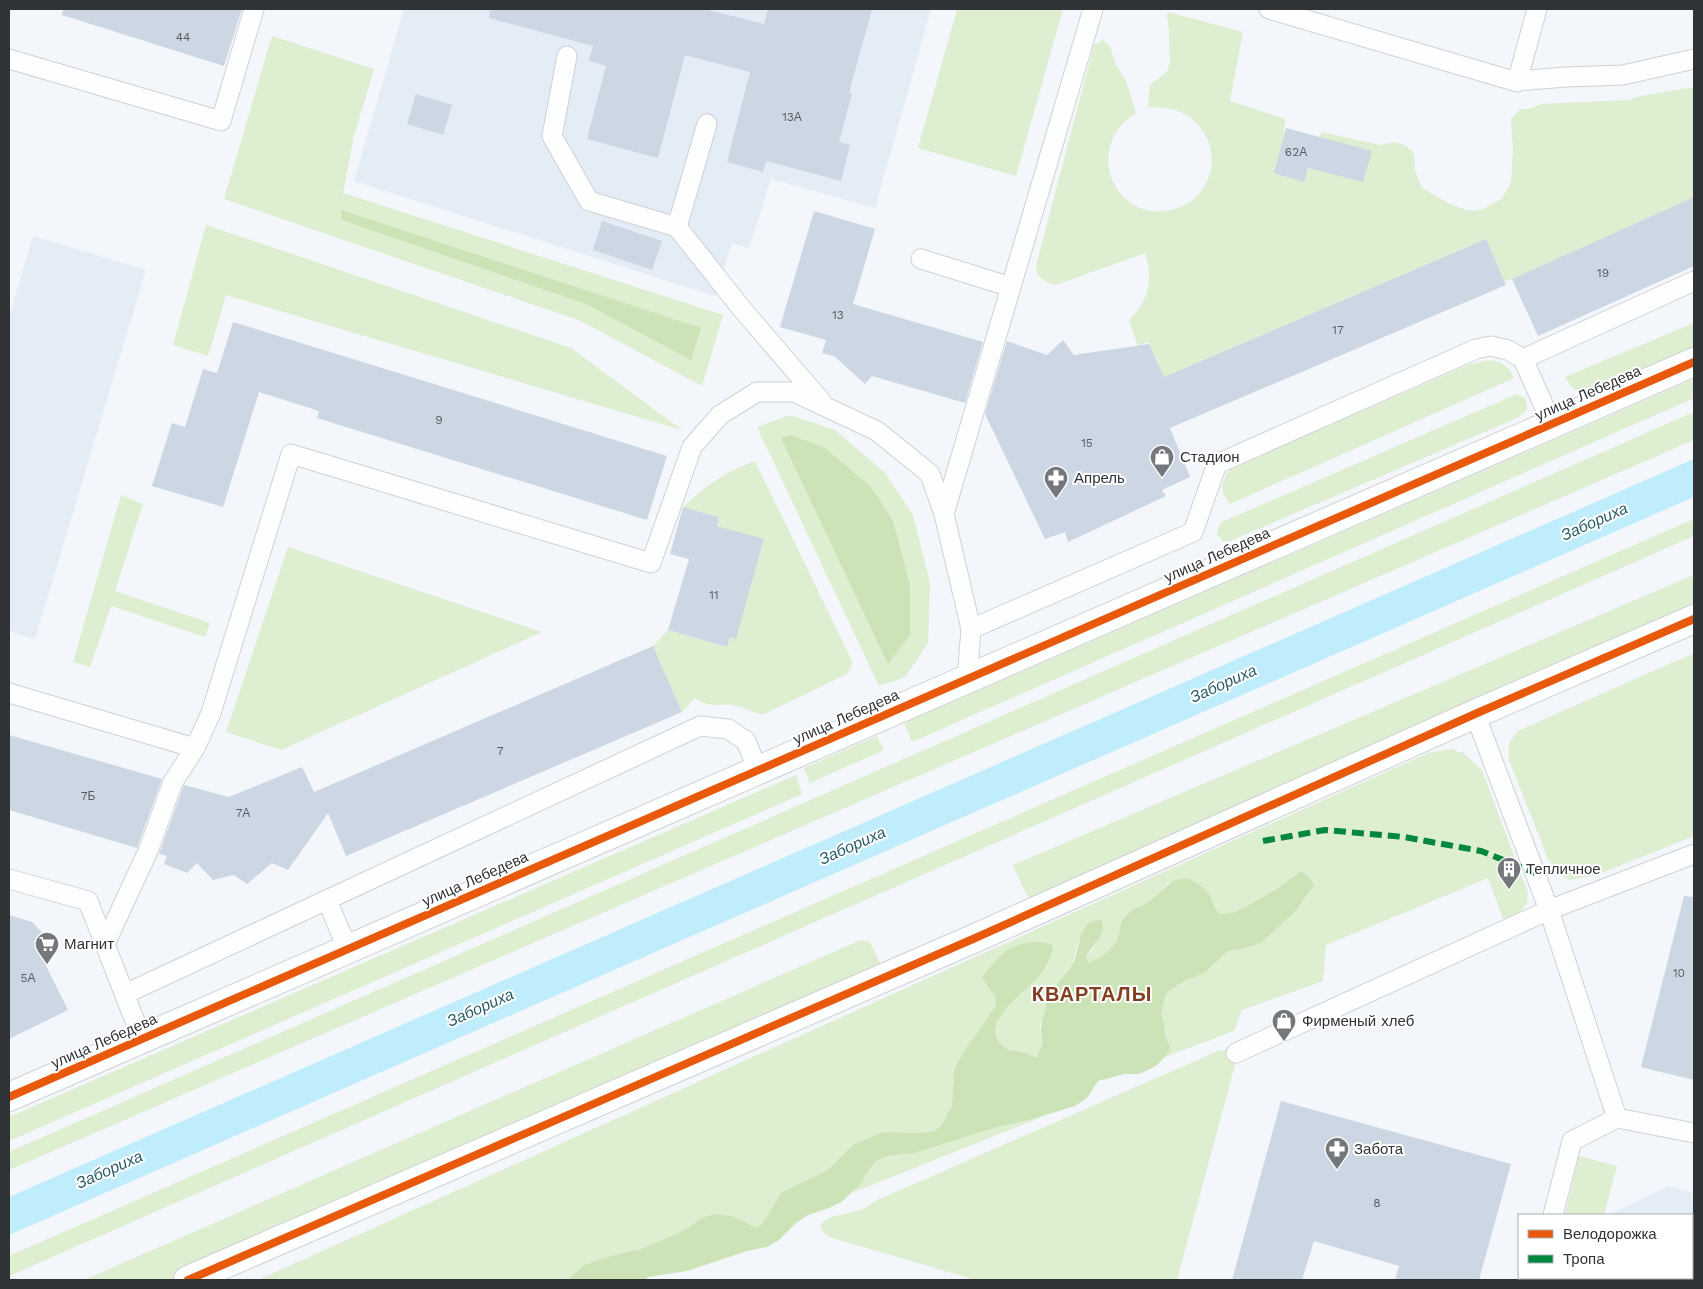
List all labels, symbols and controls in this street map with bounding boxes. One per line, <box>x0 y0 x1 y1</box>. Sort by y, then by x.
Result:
house number: 44 <box>176 30 190 44</box>
house number: 13А <box>782 110 802 124</box>
house number: 62А <box>1285 145 1307 159</box>
house number: 19 <box>1597 266 1609 280</box>
house number: 13 <box>832 308 844 322</box>
house number: 17 <box>1332 323 1344 337</box>
street label: улица Лебедева <box>1532 361 1644 424</box>
house number: 9 <box>435 413 443 427</box>
house number: 15 <box>1081 436 1093 450</box>
shop icon: Стадион <box>1149 444 1175 478</box>
place label: Стадион <box>1180 448 1240 466</box>
pharmacy icon: Апрель <box>1043 465 1069 499</box>
place label: Апрель <box>1074 469 1125 487</box>
water label: Забориха <box>1558 498 1631 545</box>
street label: улица Лебедева <box>1161 523 1273 586</box>
house number: 11 <box>709 588 719 602</box>
water label: Забориха <box>1187 660 1260 707</box>
street label: улица Лебедева <box>790 685 902 748</box>
house number: 7 <box>497 744 504 758</box>
house number: 7Б <box>81 789 95 803</box>
house number: 7А <box>236 806 250 820</box>
water label: Забориха <box>816 822 889 869</box>
street label: улица Лебедева <box>419 847 531 910</box>
building icon: Тепличное <box>1496 856 1522 890</box>
place label: Тепличное <box>1526 860 1601 878</box>
supermarket icon: Магнит <box>34 931 60 965</box>
place label: Магнит <box>64 935 114 953</box>
house number: 10 <box>1673 966 1685 980</box>
house number: 5А <box>21 971 36 985</box>
district label: КВАРТАЛЫ <box>1032 982 1152 1006</box>
water label: Забориха <box>444 984 517 1031</box>
shop icon: Фирменый хлеб <box>1271 1008 1297 1042</box>
street label: улица Лебедева <box>48 1009 160 1072</box>
place label: Фирменый хлеб <box>1302 1012 1414 1030</box>
pharmacy icon: Забота <box>1324 1136 1350 1170</box>
place label: Забота <box>1354 1140 1404 1158</box>
water label: Забориха <box>73 1146 146 1193</box>
house number: 8 <box>1373 1196 1381 1210</box>
legend <box>1518 1214 1693 1279</box>
text: Велодорожка <box>1563 1225 1657 1243</box>
text: Тропа <box>1563 1250 1605 1268</box>

